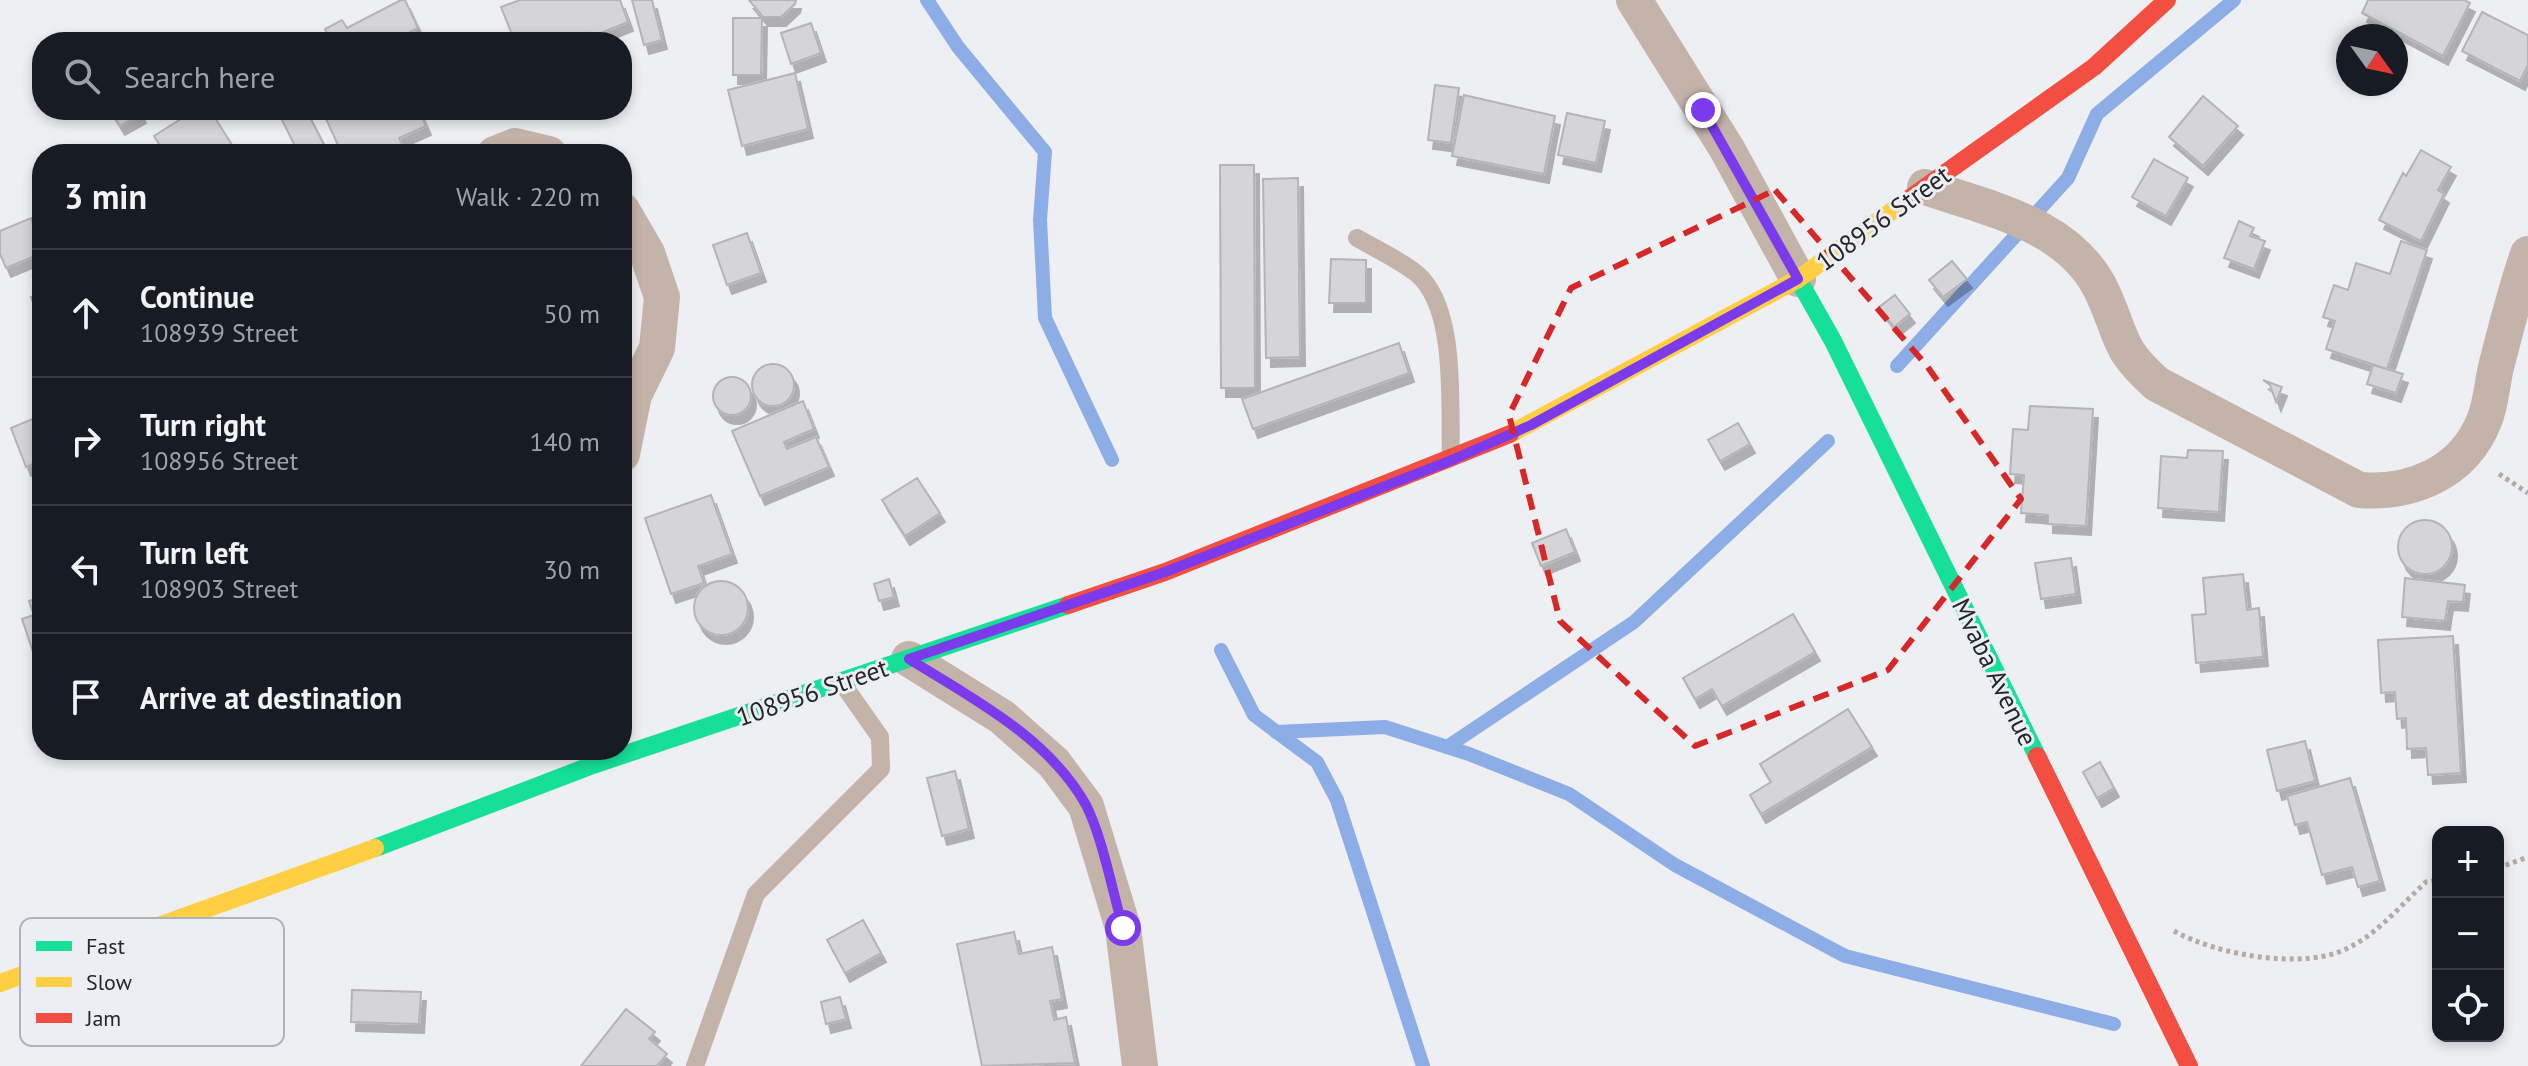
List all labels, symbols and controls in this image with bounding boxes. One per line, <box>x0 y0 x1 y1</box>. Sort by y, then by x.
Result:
north arrow <box>2336 24 2408 96</box>
search box <box>32 32 632 120</box>
icon: search <box>60 54 104 98</box>
text: Search here <box>124 57 275 96</box>
route end <box>1685 92 1721 128</box>
street label: 108956 Street <box>1809 158 1957 278</box>
text: 3 min <box>64 174 147 218</box>
text: Walk · 220 m <box>456 180 600 213</box>
text: Continue <box>140 277 254 316</box>
icon: ahead <box>64 291 108 335</box>
text: 50 m <box>544 297 600 330</box>
text: 108939 Street <box>140 316 298 349</box>
text: Turn right <box>140 405 266 444</box>
icon: right <box>64 419 108 463</box>
text: 140 m <box>529 425 600 458</box>
text: 108956 Street <box>140 444 298 477</box>
text: Turn left <box>140 533 248 572</box>
icon: left <box>64 547 108 591</box>
text: 30 m <box>544 553 600 586</box>
text: 108903 Street <box>140 572 298 605</box>
street label: Mvaba Avenue <box>1945 593 2045 751</box>
street label: 108956 Street <box>732 651 892 733</box>
icon: arrive <box>64 675 108 719</box>
text: Arrive at destination <box>140 678 402 717</box>
map controls <box>2432 826 2504 1042</box>
button: + <box>2432 826 2504 898</box>
button: − <box>2432 898 2504 970</box>
route start <box>1105 910 1141 946</box>
legend <box>20 918 284 1046</box>
text: Fast <box>86 932 126 960</box>
text: Slow <box>86 968 132 996</box>
button: locate <box>2432 970 2504 1042</box>
text: Jam <box>85 1004 121 1032</box>

